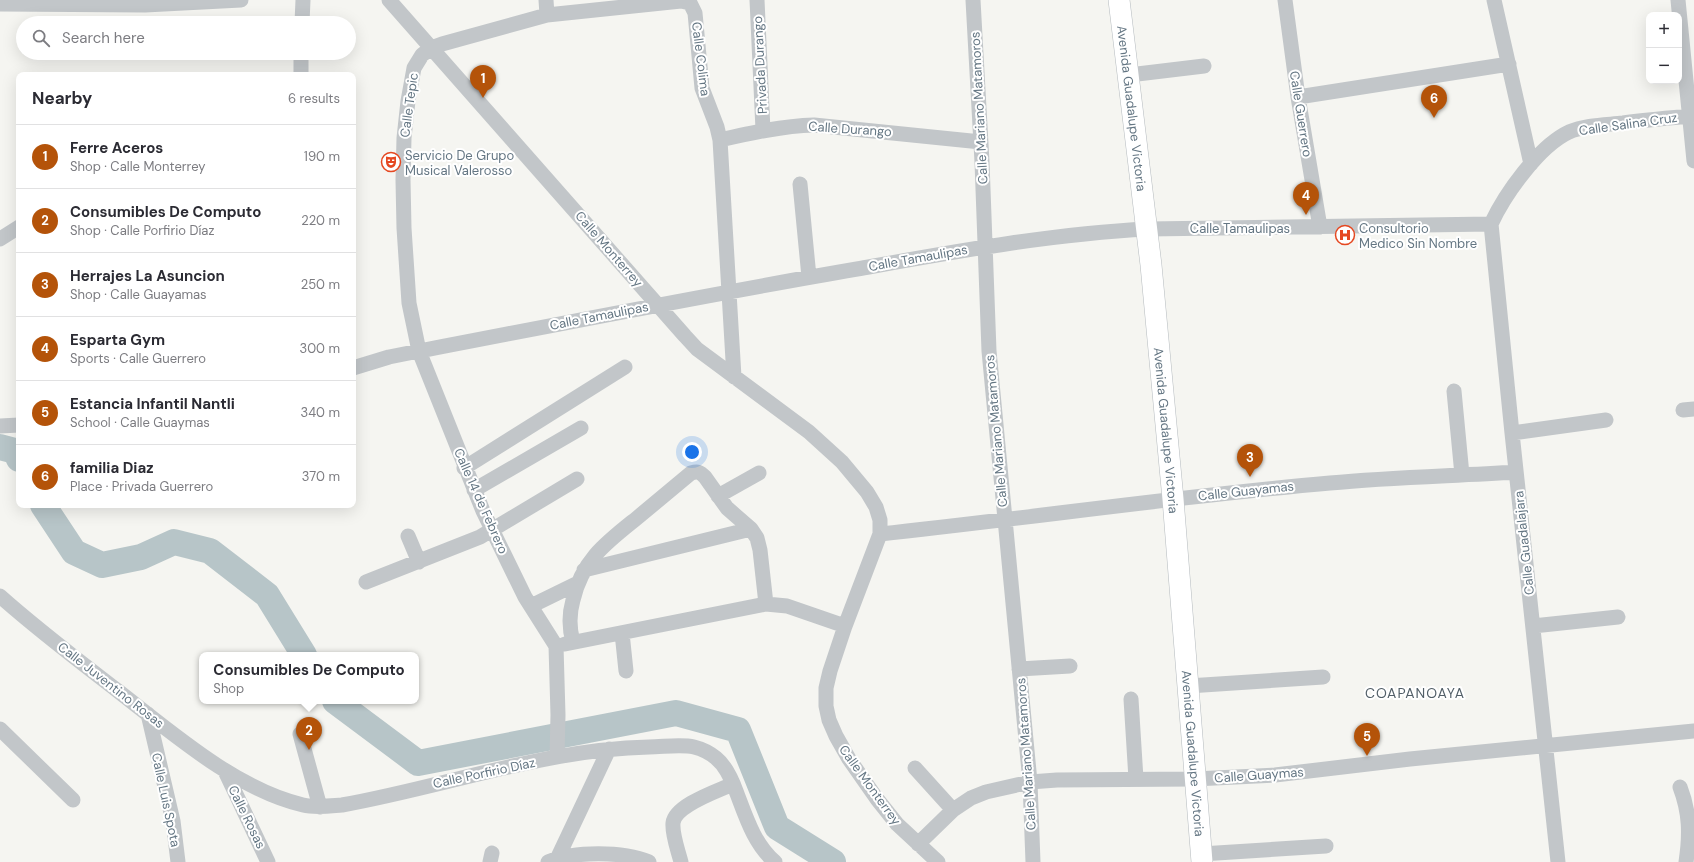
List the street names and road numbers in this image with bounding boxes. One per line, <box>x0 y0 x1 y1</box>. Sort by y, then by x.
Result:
street label: Privada Durango <box>749 15 771 114</box>
street label: Calle Colima <box>688 21 714 97</box>
street label: Avenida Guadalupe Victoria <box>1114 24 1151 192</box>
street label: Calle Mariano Matamoros <box>967 31 991 185</box>
street label: Calle Guerrero <box>1286 70 1316 158</box>
street label: Calle Tepic <box>396 72 422 138</box>
street label: Calle Salina Cruz <box>1578 109 1678 139</box>
street label: Calle Durango <box>808 118 893 140</box>
street label: Calle Monterrey <box>571 208 647 290</box>
street label: Calle Tamaulipas <box>1190 220 1290 237</box>
street label: Calle Tamaulipas <box>867 241 969 275</box>
street label: Calle Tamaulipas <box>548 298 650 334</box>
street label: Avenida Guadalupe Victoria <box>1150 346 1183 514</box>
street label: Calle Mariano Matamoros <box>981 354 1011 508</box>
street label: Calle 14 de Febrero <box>450 446 512 557</box>
street label: Calle Guayamas <box>1197 478 1295 504</box>
street label: Calle Guadalajara <box>1510 490 1538 596</box>
street label: Calle Juventino Rosas <box>54 638 168 732</box>
street label: Avenida Guadalupe Victoria <box>1178 669 1208 837</box>
street label: Calle Mariano Matamoros <box>1012 677 1040 831</box>
street label: Calle Monterrey <box>835 742 905 828</box>
street label: Calle Luis Spota <box>148 751 184 849</box>
street label: Calle Porfirio Díaz <box>431 754 537 792</box>
street label: Calle Guaymas <box>1214 763 1304 787</box>
street label: Calle Rosas <box>224 783 270 851</box>

